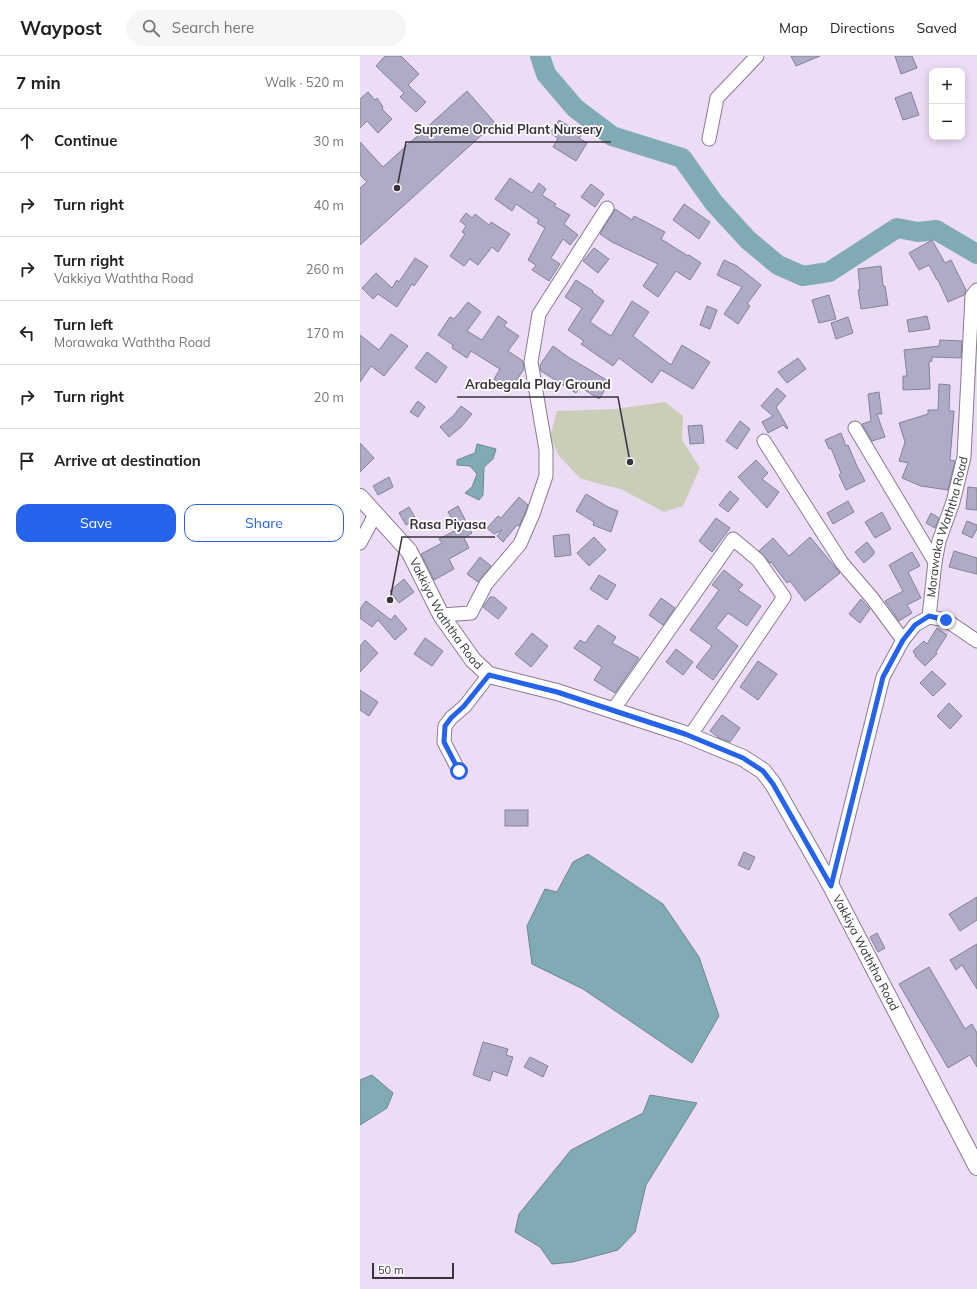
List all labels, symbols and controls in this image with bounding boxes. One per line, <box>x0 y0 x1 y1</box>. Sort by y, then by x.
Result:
search box <box>126 10 406 46</box>
text: Waypost <box>20 16 102 40</box>
icon: search <box>140 17 162 39</box>
text: Search here <box>172 18 254 37</box>
text: Map <box>779 19 808 37</box>
text: Directions <box>830 19 895 37</box>
text: Saved <box>917 19 957 37</box>
map controls <box>929 68 965 140</box>
button: + <box>929 68 965 104</box>
text: 7 min <box>16 72 61 93</box>
text: Walk · 520 m <box>265 74 344 90</box>
button: − <box>929 104 965 140</box>
callout: Supreme Orchid Plant Nursery <box>406 117 611 142</box>
text: Supreme Orchid Plant Nursery <box>414 121 603 138</box>
icon: ahead <box>16 130 38 152</box>
text: Continue <box>54 131 117 150</box>
text: 30 m <box>314 133 344 149</box>
icon: right <box>16 194 38 216</box>
text: Turn right <box>54 195 124 214</box>
text: 40 m <box>314 197 344 213</box>
text: Turn right <box>54 251 124 270</box>
icon: right <box>16 258 38 280</box>
text: 260 m <box>306 261 344 277</box>
text: Vakkiya Waththa Road <box>54 270 194 286</box>
text: Turn left <box>54 315 113 334</box>
icon: left <box>16 322 38 344</box>
text: 170 m <box>306 325 344 341</box>
text: Morawaka Waththa Road <box>54 334 211 350</box>
callout: Arabegala Play Ground <box>457 372 618 397</box>
text: Arabegala Play Ground <box>465 376 611 393</box>
icon: right <box>16 386 38 408</box>
text: Turn right <box>54 387 124 406</box>
text: 20 m <box>314 389 344 405</box>
icon: arrive <box>16 450 38 472</box>
text: Arrive at destination <box>54 451 201 470</box>
street label: Morawaka Waththa Road <box>923 455 971 598</box>
button: Save <box>16 504 176 542</box>
button: Share <box>184 504 344 542</box>
callout: Rasa Piyasa <box>402 512 495 537</box>
text: Rasa Piyasa <box>410 516 486 533</box>
street label: Vakkiya Waththa Road <box>407 555 486 672</box>
route end <box>937 611 955 629</box>
route start <box>450 762 468 780</box>
street label: Vakkiya Waththa Road <box>830 892 902 1013</box>
scale bar <box>372 1261 454 1280</box>
text: 50 m <box>378 1263 404 1277</box>

